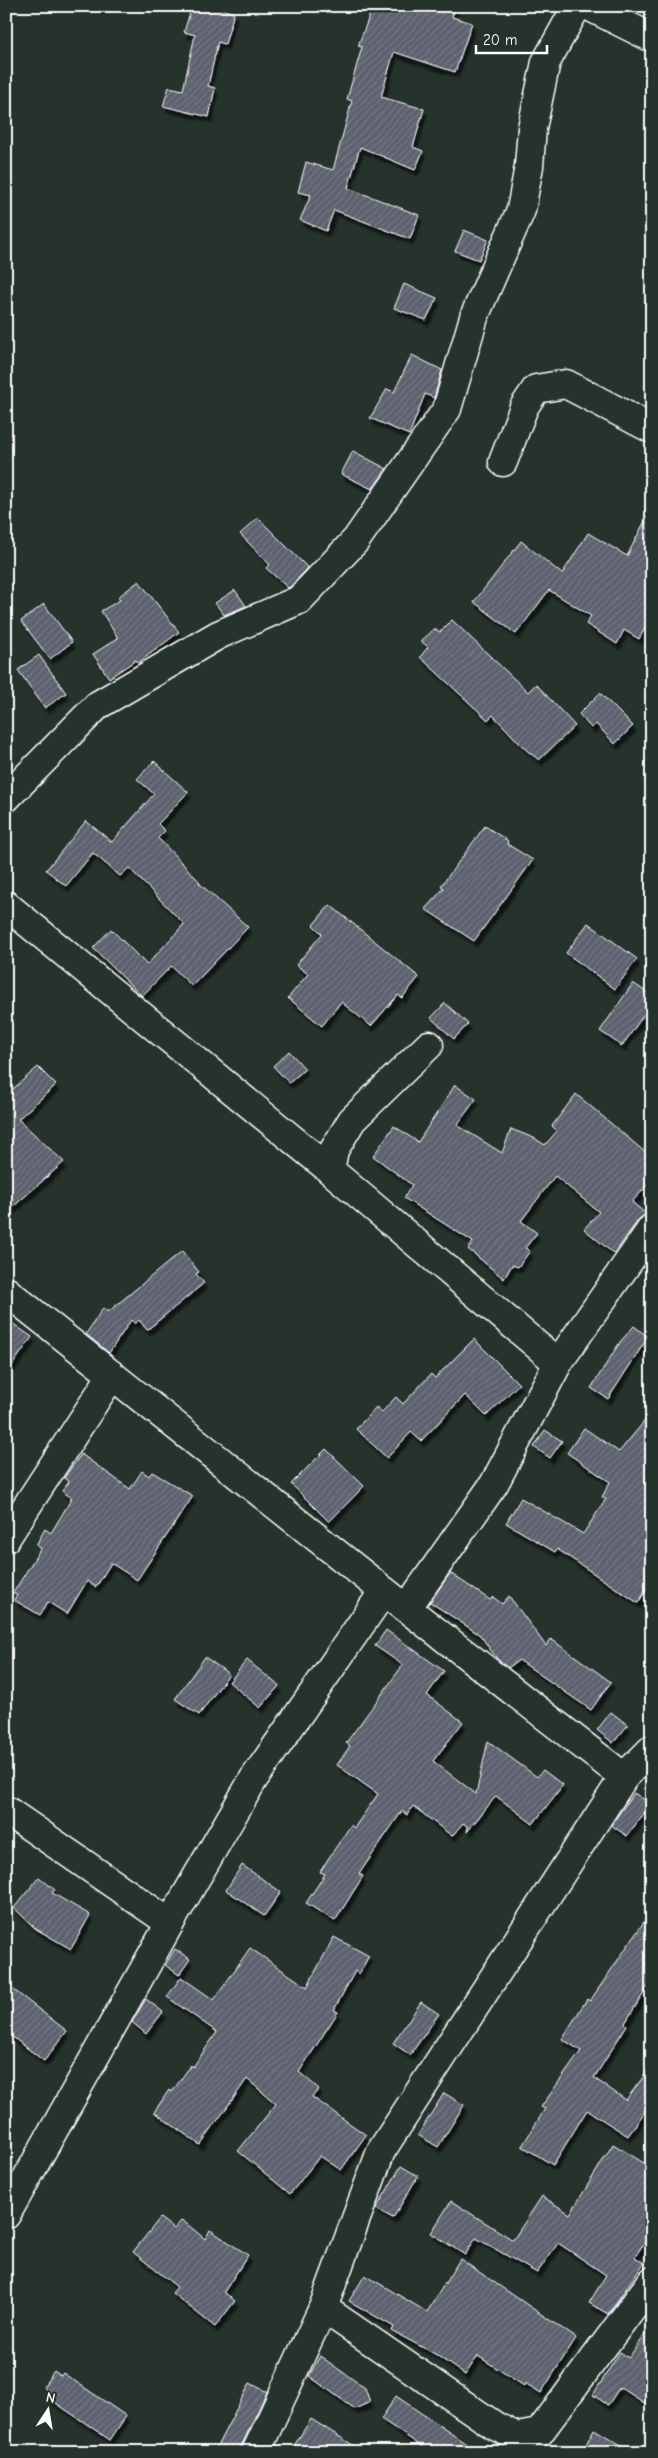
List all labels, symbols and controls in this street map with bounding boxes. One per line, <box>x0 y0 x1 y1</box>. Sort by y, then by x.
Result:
scale bar <box>476 22 547 54</box>
text: 20 m <box>483 31 517 49</box>
north arrow <box>22 2386 72 2436</box>
text: N <box>44 2389 57 2407</box>

